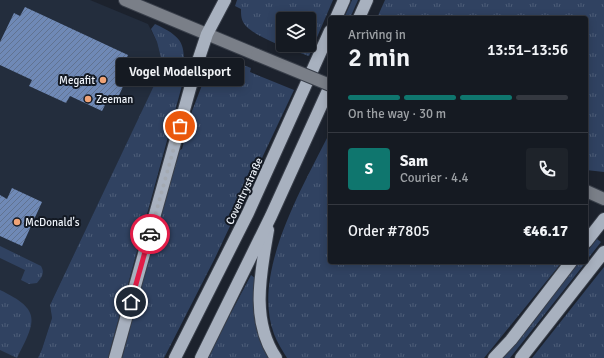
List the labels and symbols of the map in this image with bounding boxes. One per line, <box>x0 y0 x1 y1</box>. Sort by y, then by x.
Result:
callout: Vogel Modellsport <box>116 58 244 86</box>
place label: Megafit <box>59 74 95 87</box>
marker: Megafit <box>98 75 108 85</box>
place label: Zeeman <box>96 93 133 106</box>
marker: Zeeman <box>83 94 93 104</box>
pin <box>163 109 197 143</box>
street label: Coventrystraße <box>223 156 266 227</box>
courier <box>130 214 170 254</box>
place label: McDonald's <box>25 216 80 229</box>
marker: McDonald's <box>12 217 22 227</box>
pin <box>114 285 148 319</box>

